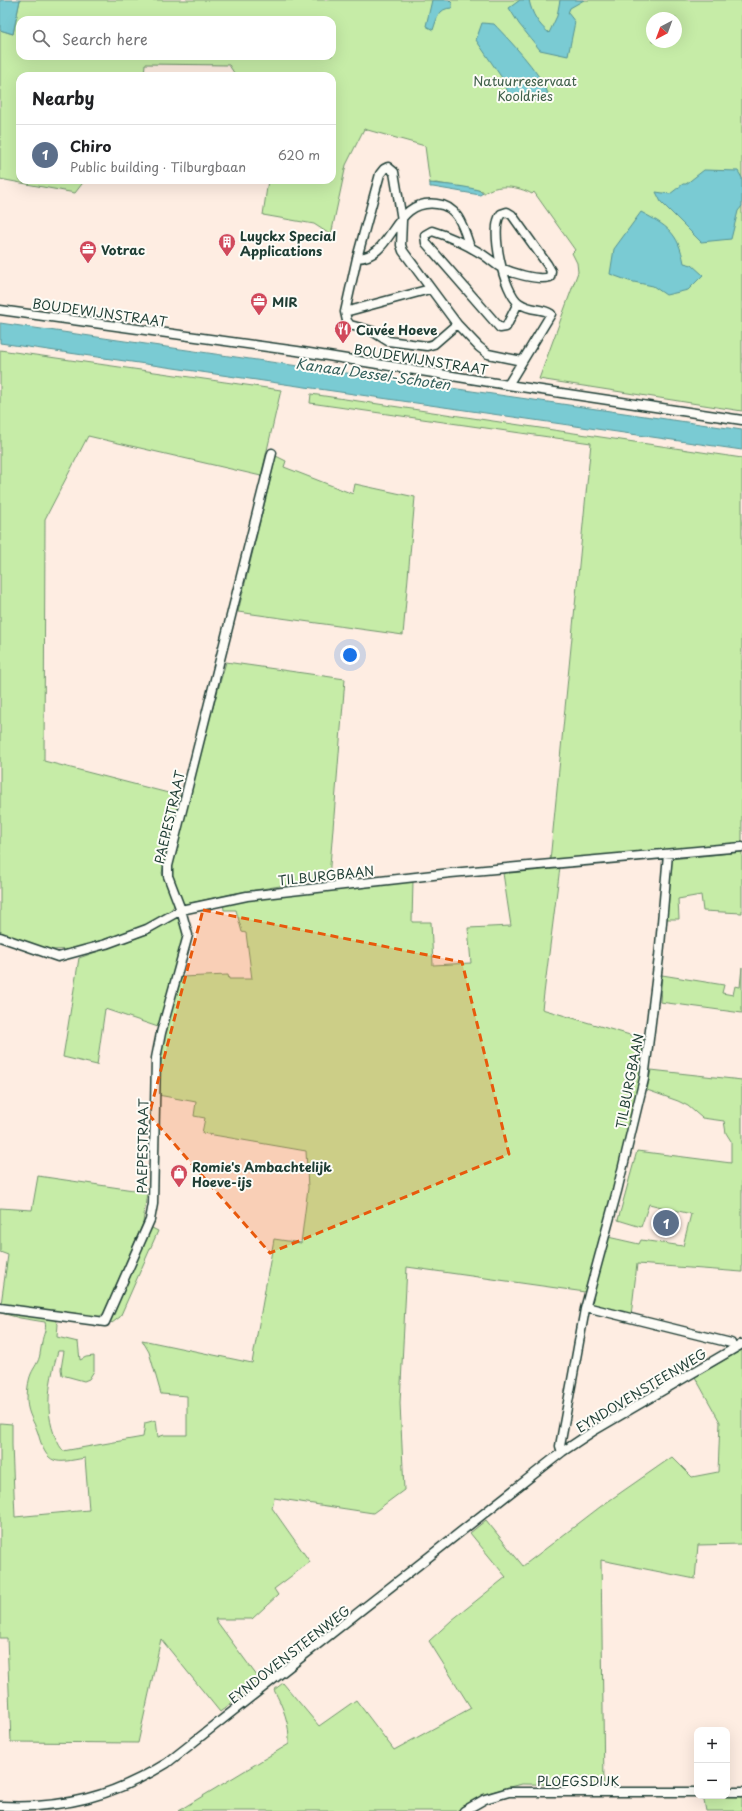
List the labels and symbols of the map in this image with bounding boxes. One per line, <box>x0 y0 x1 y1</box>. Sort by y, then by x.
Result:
north arrow <box>646 12 682 48</box>
park label: Natuurreservaat Kooldries <box>473 71 577 105</box>
place label: Luyckx Special Applications <box>240 226 336 260</box>
building icon: Luyckx Special Applications <box>217 232 237 257</box>
office icon: Votrac <box>78 239 98 264</box>
place label: Votrac <box>101 240 145 259</box>
office icon: MIR <box>249 291 269 316</box>
place label: MIR <box>272 292 297 311</box>
street label: BOUDEWIJNSTRAAT <box>31 293 169 331</box>
restaurant icon: Cuvée Hoeve <box>333 319 353 344</box>
place label: Cuvée Hoeve <box>356 320 437 339</box>
street label: BOUDEWIJNSTRAAT <box>352 339 490 379</box>
water label: Kanaal Dessel-Schoten <box>294 353 452 395</box>
your location <box>340 645 360 665</box>
street label: PAEPESTRAAT <box>149 768 189 866</box>
street label: TILBURGBAAN <box>277 861 375 889</box>
street label: TILBURGBAAN <box>610 1032 648 1130</box>
street label: PAEPESTRAAT <box>132 1098 152 1194</box>
place label: Romie's Ambachtelijk Hoeve-ijs <box>192 1157 332 1191</box>
shop icon: Romie's Ambachtelijk Hoeve-ijs <box>169 1163 189 1188</box>
pin: 1 <box>653 1208 679 1238</box>
street label: EYNDOVENSTEENWEG <box>572 1343 710 1437</box>
street label: EYNDOVENSTEENWEG <box>224 1600 354 1707</box>
street label: PLOEGSDIJK <box>537 1771 619 1790</box>

